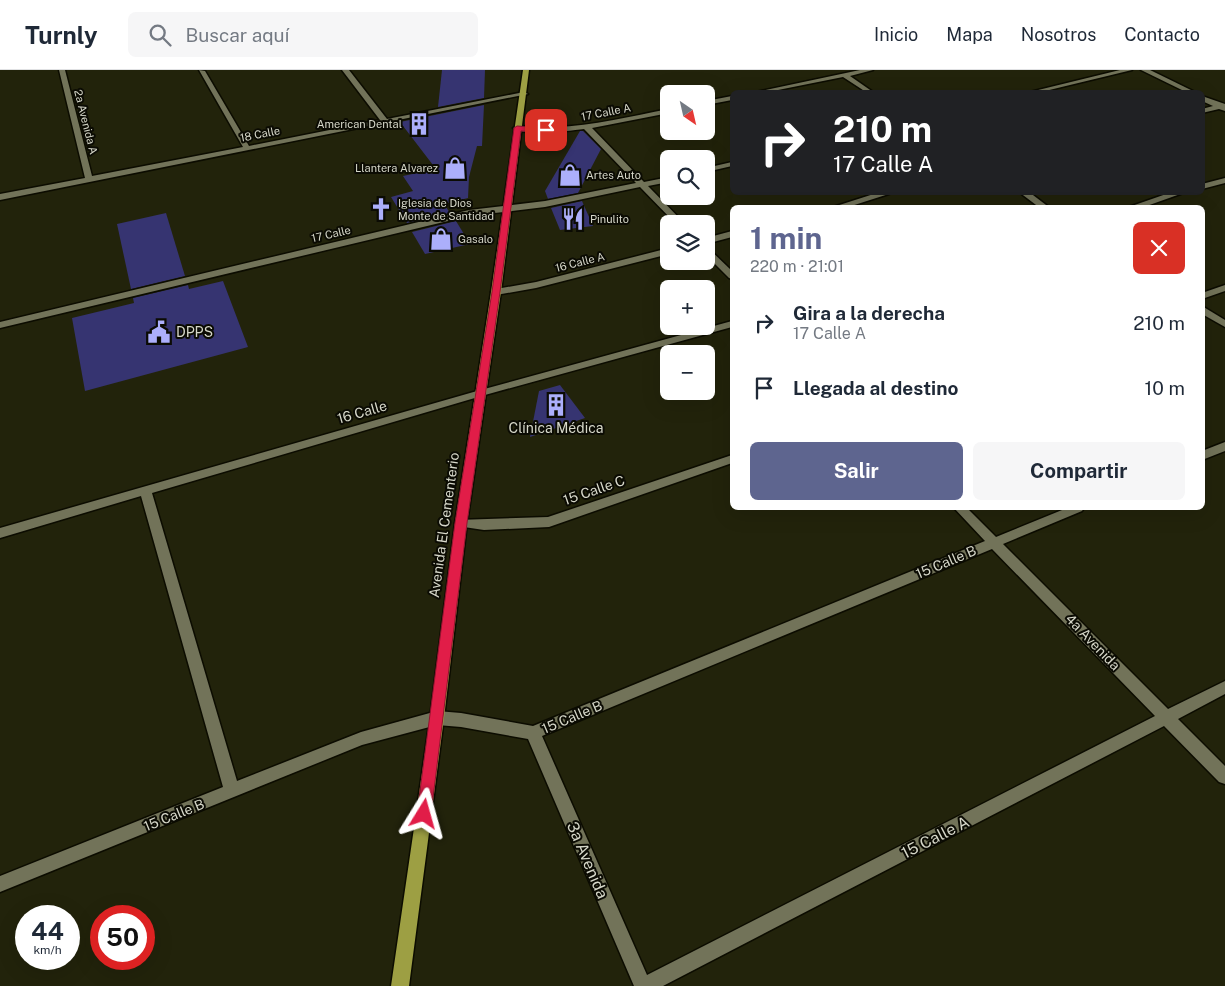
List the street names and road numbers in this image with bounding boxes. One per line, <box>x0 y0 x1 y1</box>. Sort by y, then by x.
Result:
street label: 2a Avenida A <box>72 88 100 156</box>
street label: 17 Calle A <box>580 101 632 123</box>
street label: 18 Calle <box>239 124 281 144</box>
street label: 17 Calle <box>310 224 352 244</box>
street label: 16 Calle A <box>554 250 606 274</box>
street label: 16 Calle <box>335 397 389 427</box>
street label: Avenida El Cementerio <box>426 451 462 599</box>
street label: 15 Calle C <box>561 472 627 508</box>
street label: 15 Calle B <box>913 542 979 582</box>
street label: 4a Avenida <box>1062 611 1124 673</box>
street label: 15 Calle B <box>539 697 605 737</box>
street label: 15 Calle B <box>141 796 207 834</box>
street label: 15 Calle A <box>898 812 972 863</box>
street label: 3a Avenida <box>563 819 612 902</box>

